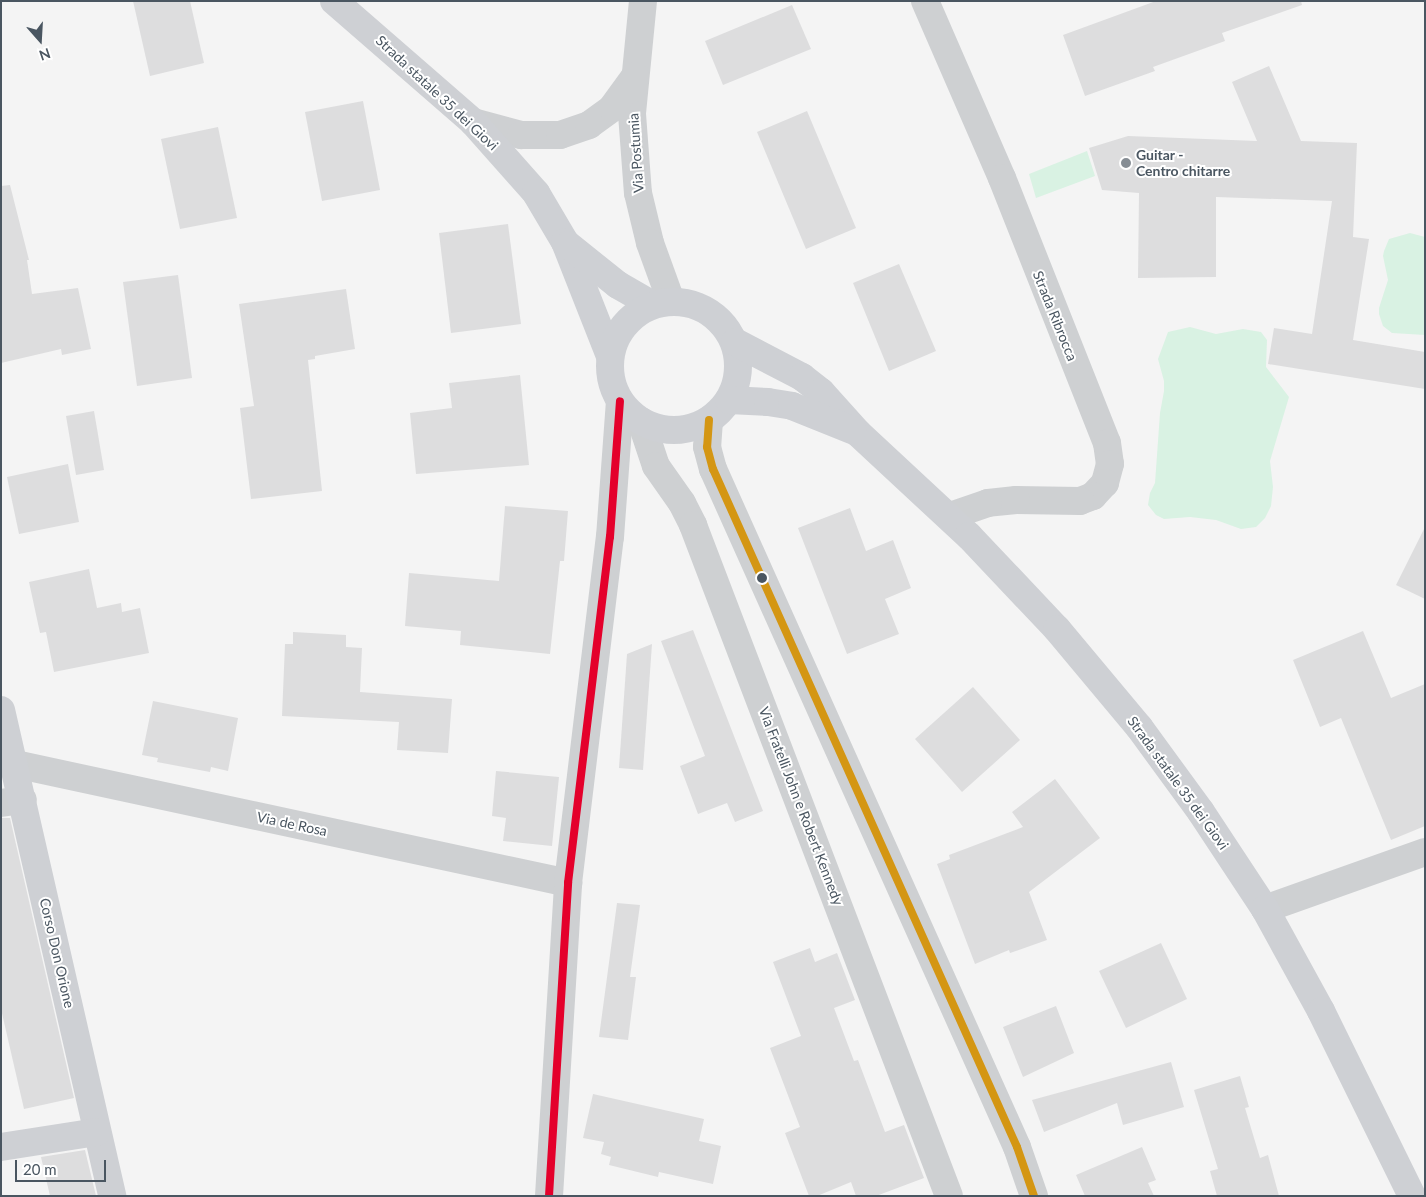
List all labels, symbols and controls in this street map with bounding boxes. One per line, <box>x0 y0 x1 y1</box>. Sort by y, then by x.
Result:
north arrow <box>15 15 65 65</box>
street label: Strada statale 35 dei Giovi <box>373 32 501 154</box>
text: N <box>37 45 53 64</box>
street label: Via Postumia <box>625 112 647 194</box>
place label: Guitar - Centro chitarre <box>1136 147 1230 180</box>
marker: Guitar - Centro chitarre <box>1120 157 1132 169</box>
street label: Strada Ribrocca <box>1029 269 1081 363</box>
unlabelled marker <box>757 573 767 583</box>
street label: Via Fratelli John e Robert Kennedy <box>755 704 847 908</box>
street label: Strada statale 35 dei Giovi <box>1124 713 1232 853</box>
street label: Via de Rosa <box>255 808 329 840</box>
street label: Corso Don Orione <box>36 896 78 1010</box>
scale bar <box>18 1150 109 1182</box>
text: 20 m <box>23 1160 57 1178</box>

